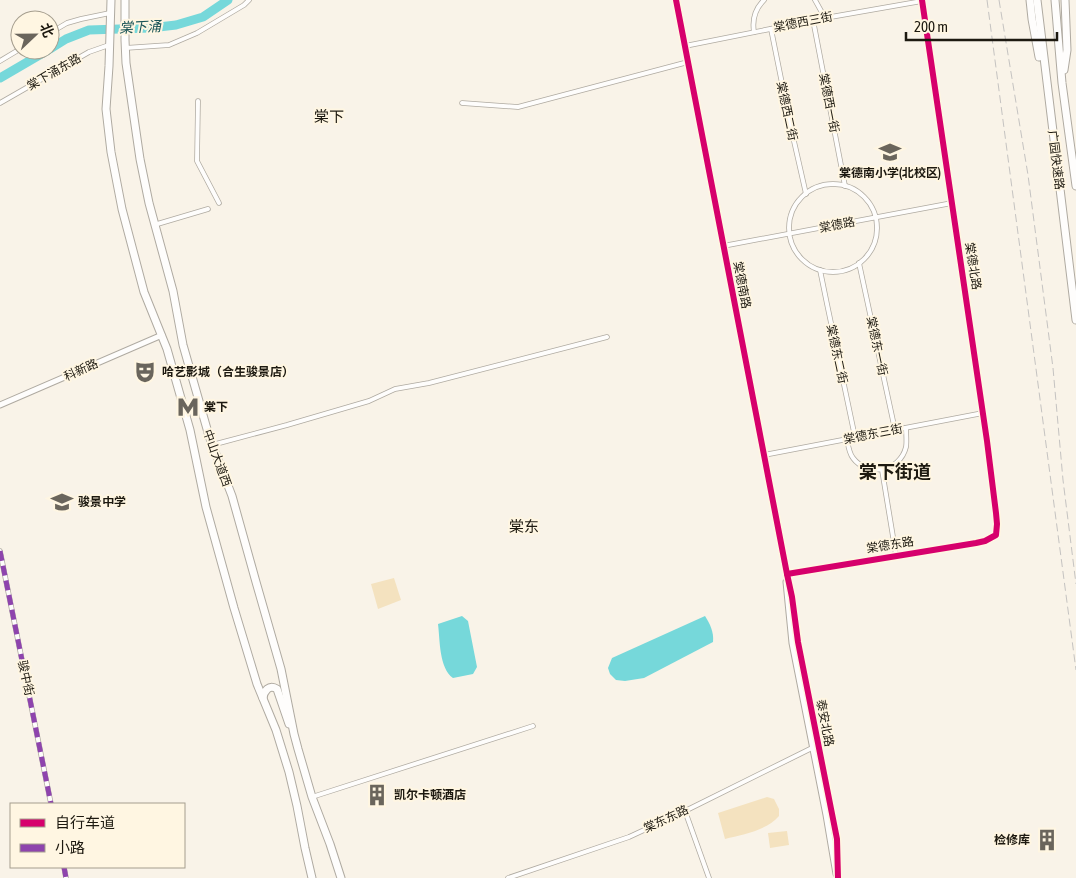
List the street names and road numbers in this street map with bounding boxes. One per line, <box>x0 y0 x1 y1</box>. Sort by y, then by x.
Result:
street label: 棠德西三街 <box>772 9 834 35</box>
street label: 棠下涌东路 <box>25 51 83 93</box>
street label: 棠德西一街 <box>816 72 842 134</box>
street label: 棠德西二街 <box>774 80 800 142</box>
street label: 广园快速路 <box>1045 129 1067 191</box>
street label: 棠德路 <box>818 215 856 235</box>
street label: 棠德北路 <box>962 241 984 291</box>
street label: 棠德南路 <box>731 260 753 310</box>
street label: 棠德东一街 <box>864 315 890 377</box>
street label: 棠德东二街 <box>824 323 850 385</box>
street label: 科新路 <box>62 356 100 384</box>
street label: 棠德东三街 <box>842 421 904 447</box>
street label: 中山大道西 <box>200 427 234 489</box>
street label: 棠德东路 <box>865 534 915 556</box>
street label: 骏中街 <box>15 659 37 697</box>
street label: 泰安北路 <box>814 698 836 748</box>
street label: 棠东东路 <box>641 803 691 835</box>

